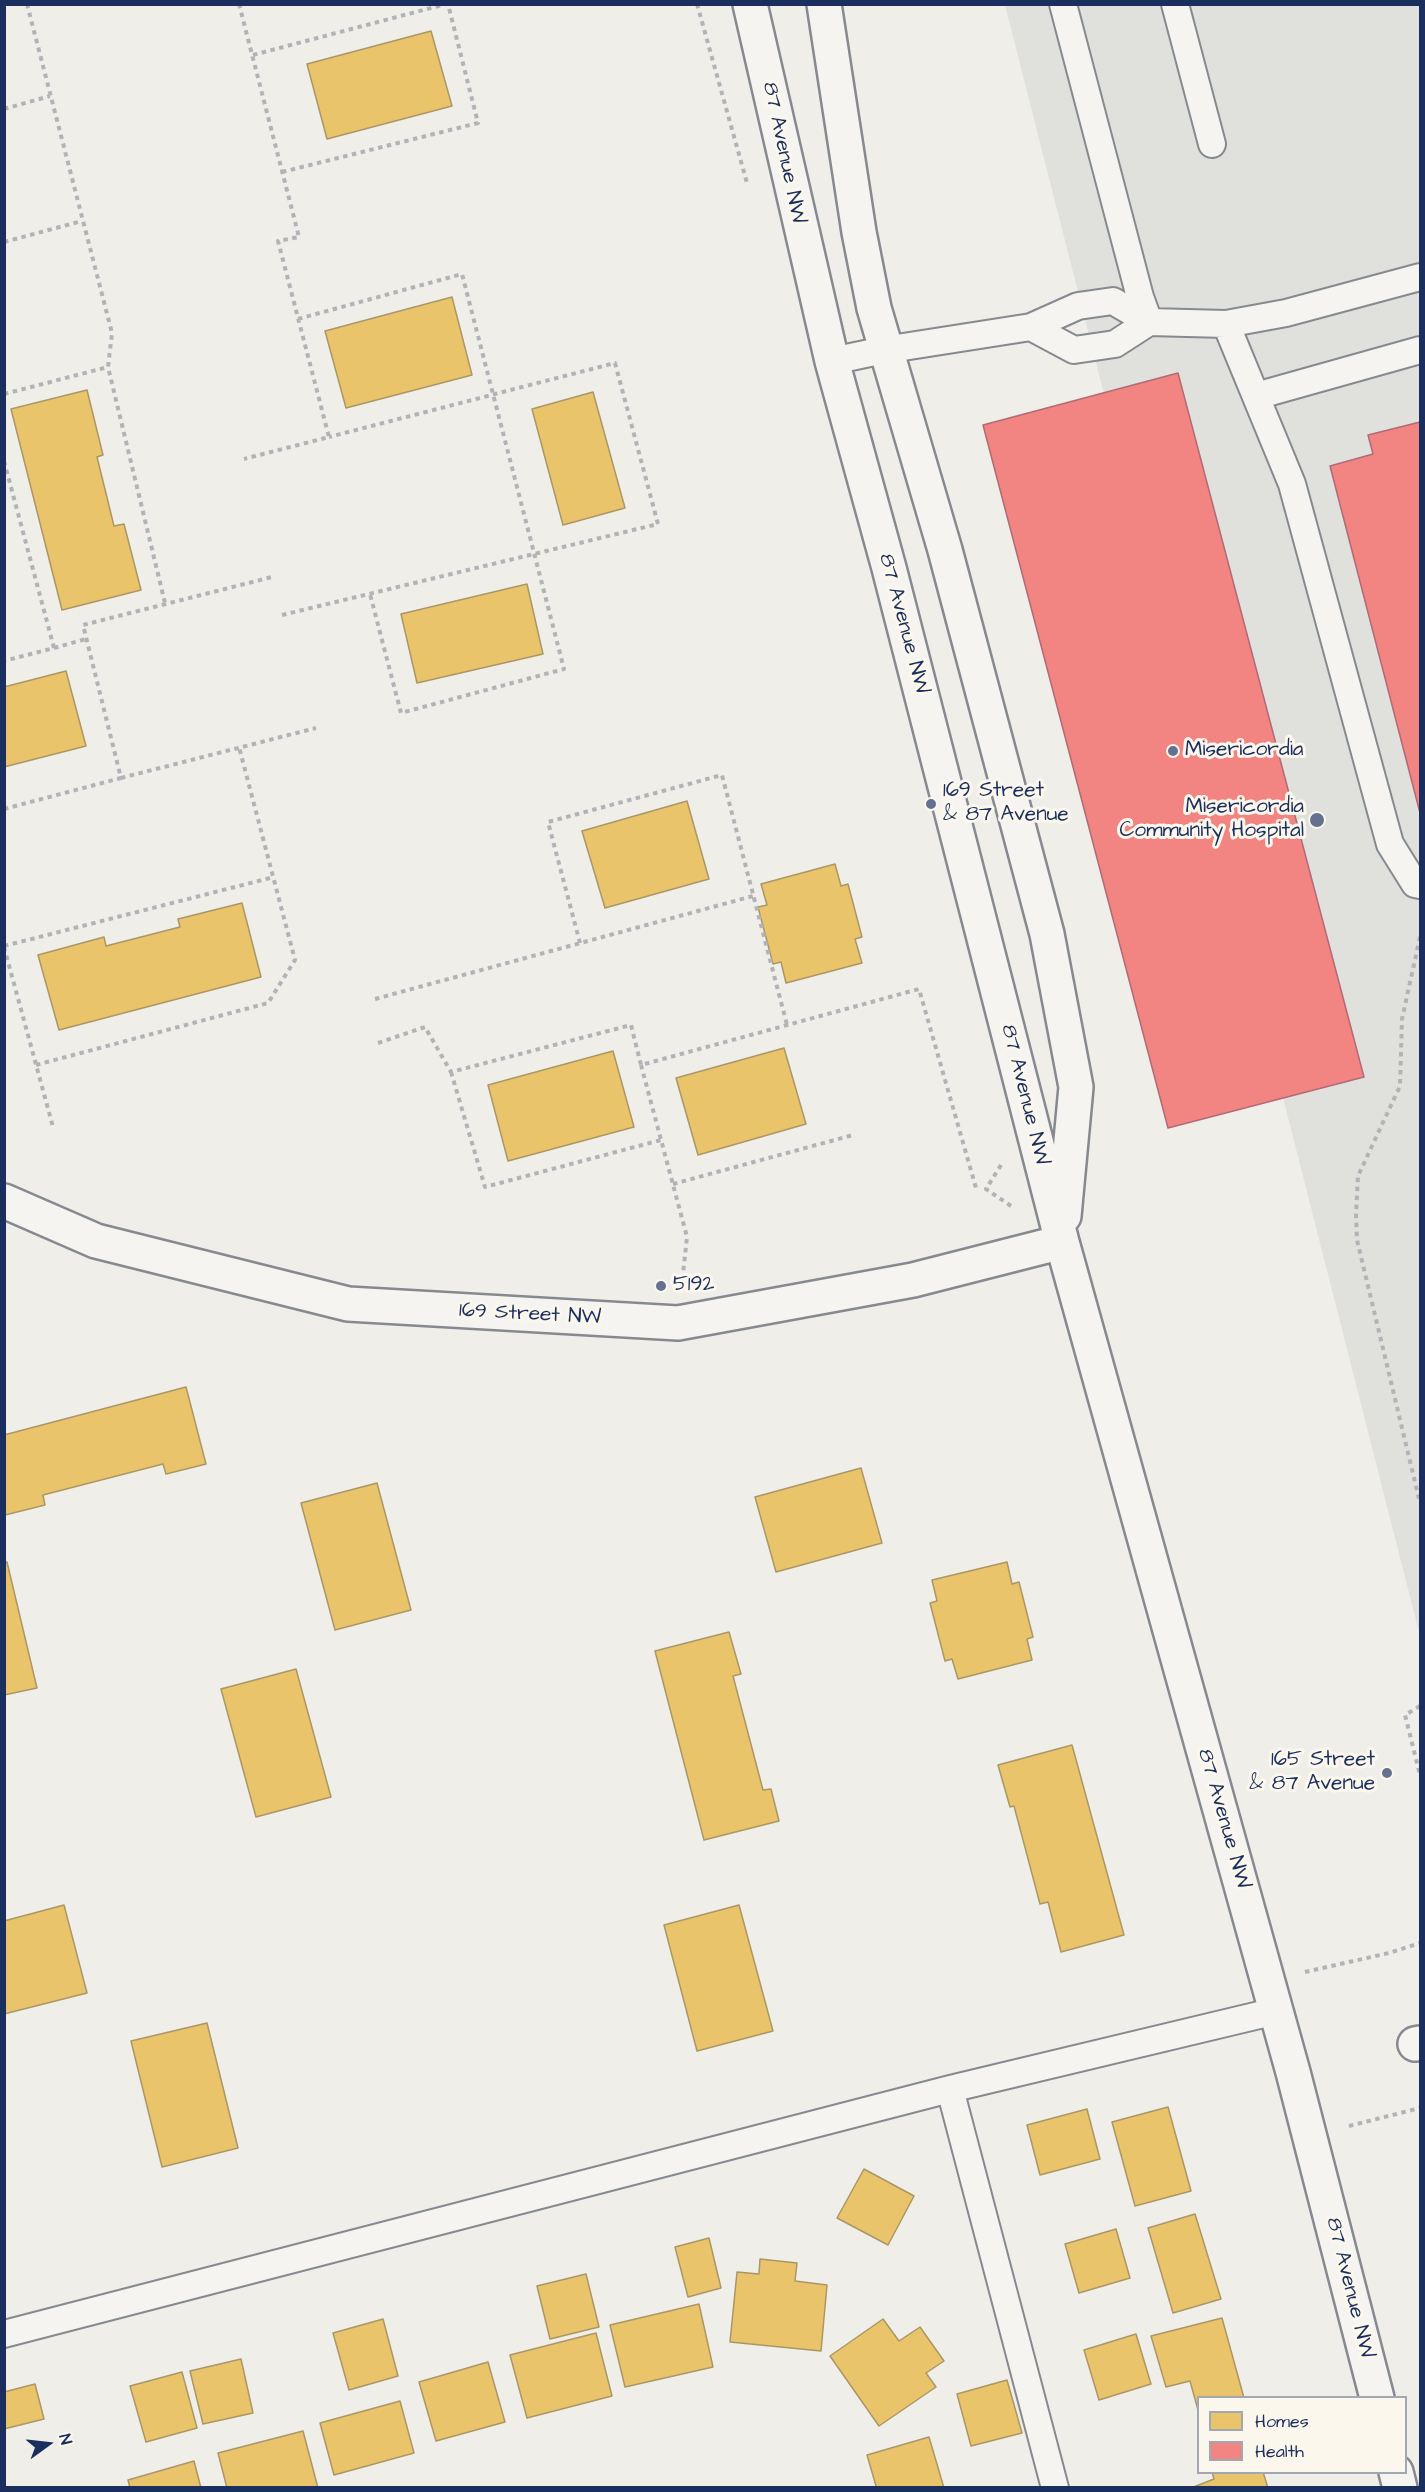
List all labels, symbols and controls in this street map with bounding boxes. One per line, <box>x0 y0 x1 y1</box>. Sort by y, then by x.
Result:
street label: 87 Avenue NW <box>756 80 810 226</box>
street label: 87 Avenue NW <box>872 551 934 697</box>
place label: Misericordia <box>1185 738 1304 764</box>
marker: Misericordia <box>1166 744 1180 758</box>
place label: 169 Street & 87 Avenue <box>943 779 1069 829</box>
place label: Misericordia Community Hospital <box>1119 795 1304 845</box>
marker: 169 Street & 87 Avenue <box>924 797 938 811</box>
marker: Misericordia Community Hospital <box>1308 811 1326 829</box>
street label: 87 Avenue NW <box>994 1022 1054 1168</box>
place label: 5192 <box>673 1273 715 1299</box>
marker: 5192 <box>654 1279 668 1293</box>
street label: 169 Street NW <box>458 1299 602 1331</box>
street label: 87 Avenue NW <box>1191 1746 1255 1892</box>
place label: 165 Street & 87 Avenue <box>1249 1748 1375 1798</box>
marker: 165 Street & 87 Avenue <box>1380 1766 1394 1780</box>
street label: 87 Avenue NW <box>1319 2215 1379 2361</box>
legend <box>1197 2396 1407 2474</box>
text: Homes <box>1255 2409 1309 2434</box>
north arrow <box>18 2414 78 2474</box>
text: N <box>53 2432 77 2447</box>
text: Health <box>1255 2439 1304 2464</box>

